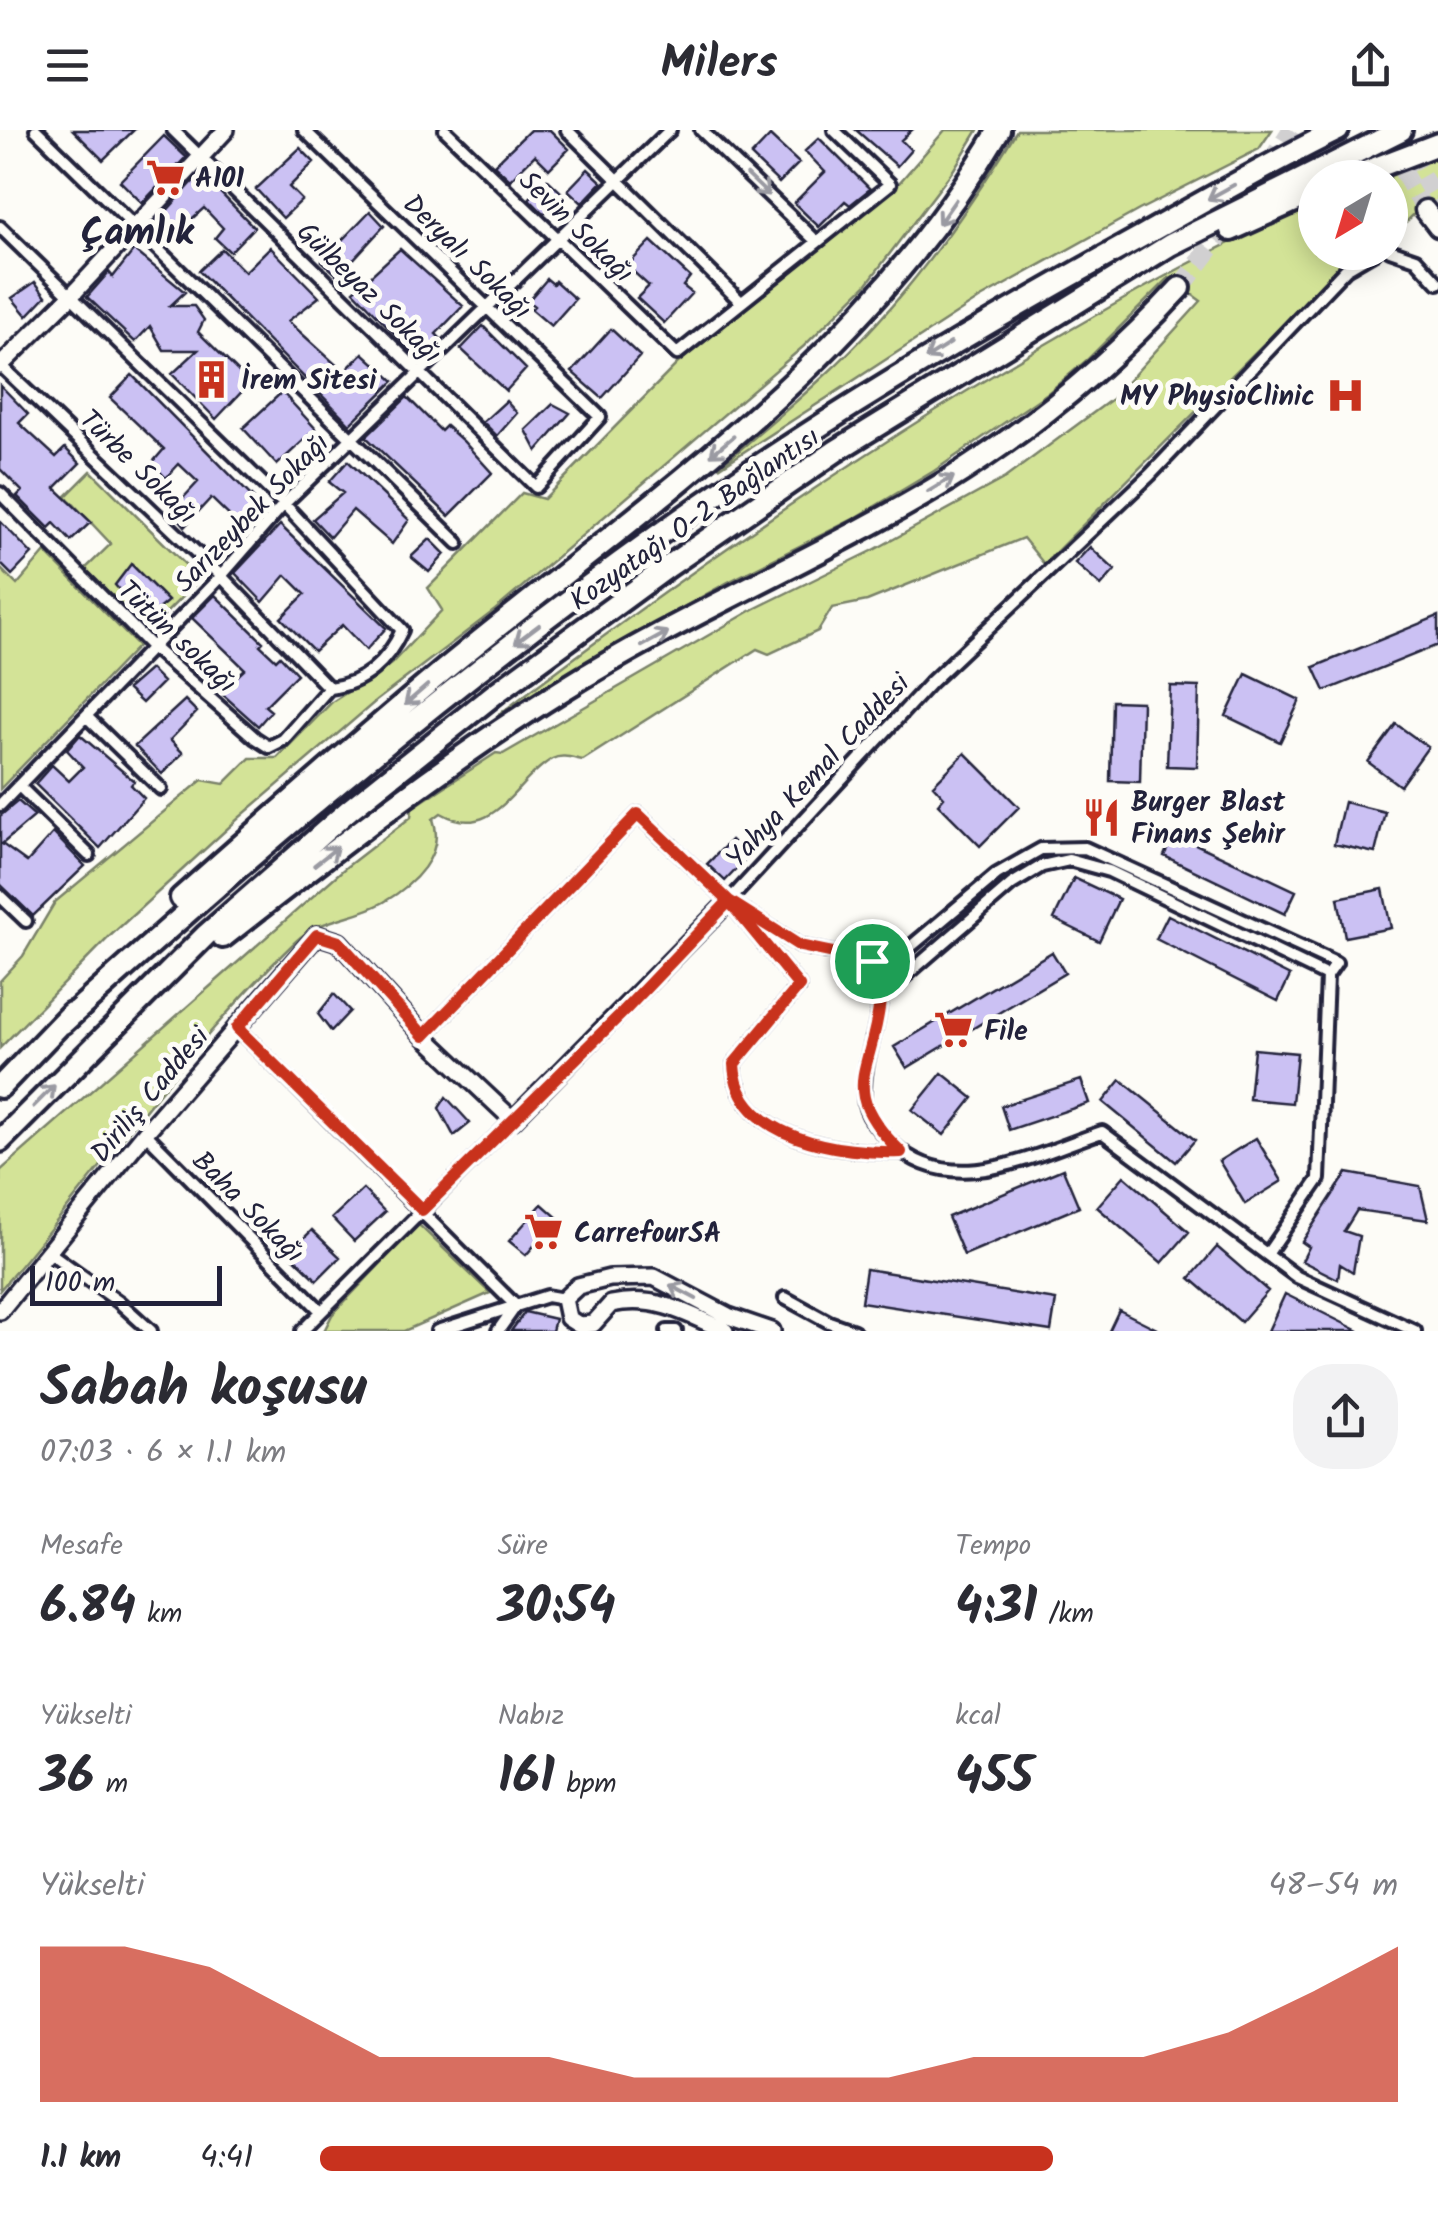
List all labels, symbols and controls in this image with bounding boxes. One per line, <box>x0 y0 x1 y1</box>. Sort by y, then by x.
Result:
text: Milers <box>661 29 777 101</box>
icon: menu <box>40 38 95 93</box>
icon: share <box>1343 38 1398 93</box>
supermarket icon: A101 <box>144 156 186 198</box>
place label: A101 <box>195 157 244 202</box>
north arrow <box>1298 160 1408 270</box>
map controls <box>1298 160 1408 270</box>
street label: Sevin Sokağı <box>507 161 644 295</box>
one-way arrow <box>746 173 770 197</box>
one-way arrow <box>1207 183 1237 203</box>
street label: Deryalı Sokağı <box>391 184 542 332</box>
one-way arrow <box>936 198 957 225</box>
district label: Çamlık <box>80 204 195 264</box>
street label: Gülbeyaz Sokağı <box>285 212 452 376</box>
one-way arrow <box>924 341 953 362</box>
building icon: İrem Sitesi <box>190 358 232 400</box>
place label: İrem Sitesi <box>241 359 377 404</box>
hospital icon: MY PhysioClinic <box>1324 374 1366 416</box>
place label: MY PhysioClinic <box>1120 375 1315 420</box>
street label: Türbe Sokağı <box>68 399 207 536</box>
street label: Kozyatağı O-2 Bağlantısı <box>561 416 830 624</box>
street label: Sarızeybek Sokağı <box>164 423 341 604</box>
one-way arrow <box>710 434 736 456</box>
one-way arrow <box>926 474 955 494</box>
street label: Tütün sokağı <box>106 570 247 705</box>
one-way arrow <box>514 624 541 645</box>
one-way arrow <box>640 628 669 648</box>
street label: Yahya Kemal Caddesi <box>716 663 923 880</box>
one-way arrow <box>403 683 429 705</box>
place label: Burger Blast Finans Şehir <box>1131 781 1286 858</box>
restaurant icon: Burger Blast Finans Şehir <box>1080 796 1122 838</box>
one-way arrow <box>312 846 339 867</box>
pin <box>830 919 915 1004</box>
icon: arrive <box>845 934 900 989</box>
supermarket icon: File <box>933 1009 975 1051</box>
place label: File <box>984 1010 1028 1055</box>
street label: Diriliş Caddesi <box>80 1016 222 1174</box>
one-way arrow <box>32 1085 56 1109</box>
street label: Baha Sokağı <box>180 1141 314 1275</box>
supermarket icon: CarrefourSA <box>523 1211 565 1253</box>
place label: CarrefourSA <box>574 1212 721 1257</box>
scale bar <box>30 1261 222 1306</box>
text: 100 m <box>45 1261 115 1306</box>
one-way arrow <box>668 1282 698 1301</box>
text: Sabah koşusu <box>40 1347 367 1434</box>
button: share <box>1293 1364 1398 1469</box>
text: 07:03 · 6 × 1.1 km <box>40 1428 286 1479</box>
text: Mesafe <box>40 1524 123 1569</box>
text: Süre <box>498 1524 548 1569</box>
text: Tempo <box>955 1524 1031 1569</box>
text: 6.84 <box>40 1569 136 1649</box>
text: 30:54 <box>498 1569 616 1649</box>
text: 4:31 <box>955 1569 1037 1649</box>
text: km <box>136 1592 182 1637</box>
text: /km <box>1037 1592 1094 1637</box>
text: Yükselti <box>40 1694 132 1739</box>
text: Nabız <box>498 1694 564 1739</box>
text: kcal <box>955 1694 1001 1739</box>
text: 36 <box>40 1739 94 1819</box>
text: 161 <box>498 1739 555 1819</box>
text: 455 <box>955 1739 1033 1819</box>
text: m <box>94 1762 128 1807</box>
text: bpm <box>555 1762 617 1807</box>
text: Yükselti <box>40 1861 145 1912</box>
text: 48–54 m <box>1268 1861 1398 1912</box>
text: 1.1 km <box>40 2133 121 2184</box>
text: 4:41 <box>200 2133 253 2184</box>

